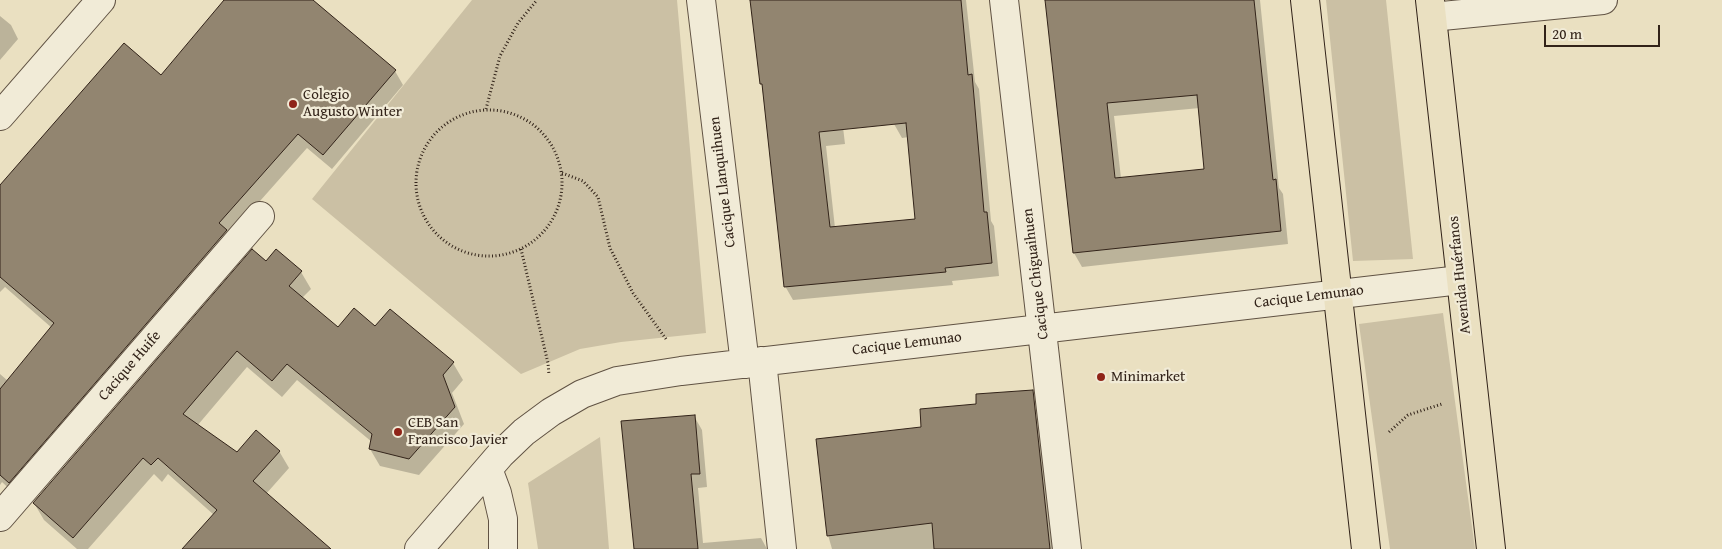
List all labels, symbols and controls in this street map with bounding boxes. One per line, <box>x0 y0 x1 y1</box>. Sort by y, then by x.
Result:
scale bar <box>1547 15 1663 47</box>
text: 20 m <box>1552 23 1582 44</box>
place label: Colegio Augusto Winter <box>303 86 402 121</box>
marker: Colegio Augusto Winter <box>287 98 299 110</box>
street label: Cacique Llanquihuen <box>706 116 740 248</box>
street label: Cacique Chiguaihuen <box>1019 207 1053 341</box>
street label: Avenida Huérfanos <box>1445 215 1475 335</box>
street label: Cacique Lemunao <box>1253 281 1365 313</box>
street label: Cacique Huife <box>95 327 165 405</box>
street label: Cacique Lemunao <box>851 328 963 360</box>
place label: Minimarket <box>1111 368 1185 386</box>
marker: Minimarket <box>1095 371 1107 383</box>
place label: CEB San Francisco Javier <box>408 414 508 449</box>
marker: CEB San Francisco Javier <box>392 426 404 438</box>

